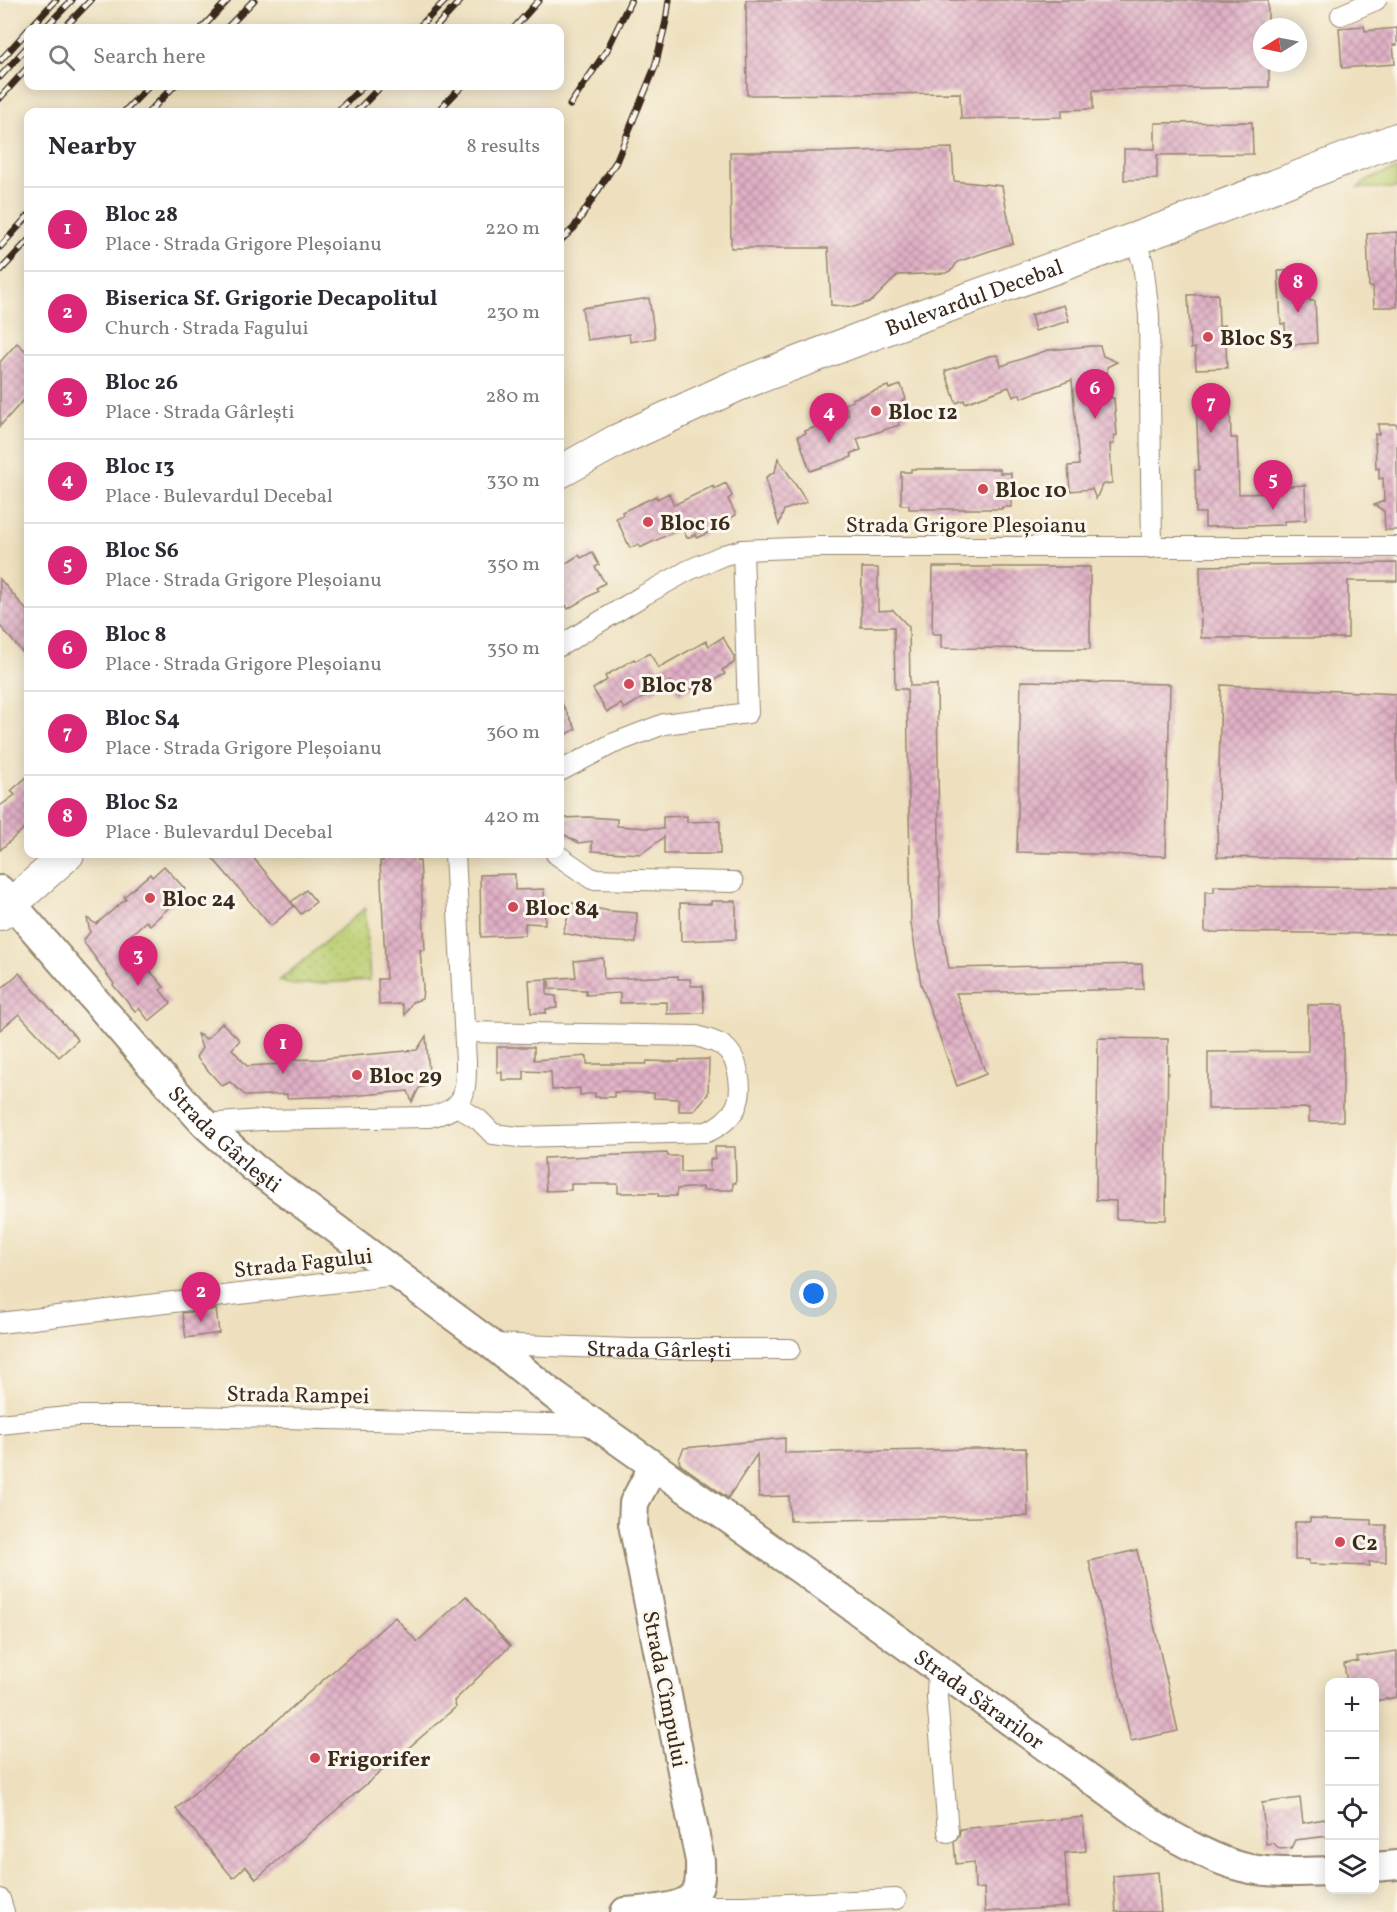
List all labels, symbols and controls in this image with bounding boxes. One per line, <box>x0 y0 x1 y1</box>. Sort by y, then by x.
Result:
north arrow <box>1253 18 1307 72</box>
search box <box>24 24 564 90</box>
icon: search <box>45 41 78 74</box>
text: Search here <box>93 42 206 73</box>
text: Nearby <box>48 129 137 165</box>
text: 8 results <box>467 133 540 161</box>
text: Bloc 28 <box>105 200 178 231</box>
text: 1 <box>63 215 72 243</box>
text: 220 m <box>485 215 540 243</box>
text: Place · Strada Grigore Pleșoianu <box>105 231 382 259</box>
street label: Bulevardul Decebal <box>881 253 1068 346</box>
pin: 8 <box>1278 264 1318 313</box>
text: Biserica Sf. Grigorie Decapolitul <box>105 284 437 315</box>
text: 2 <box>62 299 73 327</box>
text: 230 m <box>486 299 540 327</box>
text: Church · Strada Fagului <box>105 315 309 343</box>
place label: Bloc S3 <box>1220 324 1293 355</box>
marker: Bloc S3 <box>1201 330 1215 344</box>
text: Bloc 26 <box>105 368 178 399</box>
pin: 6 <box>1076 370 1114 419</box>
text: 3 <box>62 383 73 411</box>
text: 280 m <box>485 383 540 411</box>
pin: 7 <box>1192 384 1230 433</box>
pin: 4 <box>810 394 848 443</box>
place label: Bloc 12 <box>888 398 958 429</box>
text: Place · Strada Gârlești <box>105 399 295 427</box>
marker: Bloc 12 <box>869 404 883 418</box>
text: Bloc 13 <box>105 452 175 483</box>
pin: 5 <box>1254 460 1292 510</box>
text: 4 <box>61 467 74 495</box>
text: 330 m <box>486 467 540 495</box>
place label: Bloc 10 <box>995 476 1067 507</box>
marker: Bloc 10 <box>976 482 990 496</box>
text: Place · Bulevardul Decebal <box>105 483 333 511</box>
place label: Bloc 16 <box>660 509 730 540</box>
street label: Strada Grigore Pleșoianu <box>846 511 1086 542</box>
marker: Bloc 16 <box>641 515 655 529</box>
text: Bloc S6 <box>105 536 179 567</box>
text: 5 <box>63 551 72 579</box>
text: 350 m <box>487 551 540 579</box>
text: Place · Strada Grigore Pleșoianu <box>105 567 382 595</box>
text: Bloc 8 <box>105 620 166 651</box>
text: 6 <box>62 635 73 663</box>
text: 350 m <box>487 635 540 663</box>
text: Place · Strada Grigore Pleșoianu <box>105 651 382 679</box>
place label: Bloc 78 <box>641 671 713 702</box>
marker: Bloc 78 <box>622 677 636 691</box>
text: Bloc S4 <box>105 704 180 735</box>
text: 7 <box>63 719 72 747</box>
text: 360 m <box>486 719 540 747</box>
text: Place · Strada Grigore Pleșoianu <box>105 735 382 763</box>
text: Bloc S2 <box>105 788 178 819</box>
text: 8 <box>62 803 73 831</box>
text: 420 m <box>484 803 540 831</box>
text: Place · Bulevardul Decebal <box>105 819 333 847</box>
place label: Bloc 24 <box>162 885 236 916</box>
marker: Bloc 24 <box>143 891 157 905</box>
place label: Bloc 84 <box>525 894 599 925</box>
marker: Bloc 84 <box>506 900 520 914</box>
pin: 3 <box>118 936 158 986</box>
pin: 1 <box>264 1024 302 1074</box>
place label: Bloc 29 <box>369 1062 442 1093</box>
marker: Bloc 29 <box>350 1068 364 1082</box>
street label: Strada Gârlești <box>160 1080 287 1201</box>
street label: Strada Fagului <box>232 1242 374 1287</box>
pin: 2 <box>182 1272 220 1322</box>
your location <box>799 1279 828 1308</box>
street label: Strada Gârlești <box>586 1334 731 1367</box>
street label: Strada Rampei <box>226 1380 370 1413</box>
place label: C2 <box>1352 1529 1378 1560</box>
marker: C2 <box>1333 1535 1347 1549</box>
street label: Strada Cîmpului <box>633 1609 694 1770</box>
street label: Strada Sărarilor <box>906 1643 1050 1759</box>
map controls <box>1325 1678 1379 1894</box>
button: + <box>1325 1678 1379 1732</box>
button: − <box>1325 1732 1379 1786</box>
place label: Frigorifer <box>327 1745 431 1776</box>
marker: Frigorifer <box>308 1751 322 1765</box>
button: locate <box>1325 1786 1379 1840</box>
button: layers <box>1325 1840 1379 1894</box>

